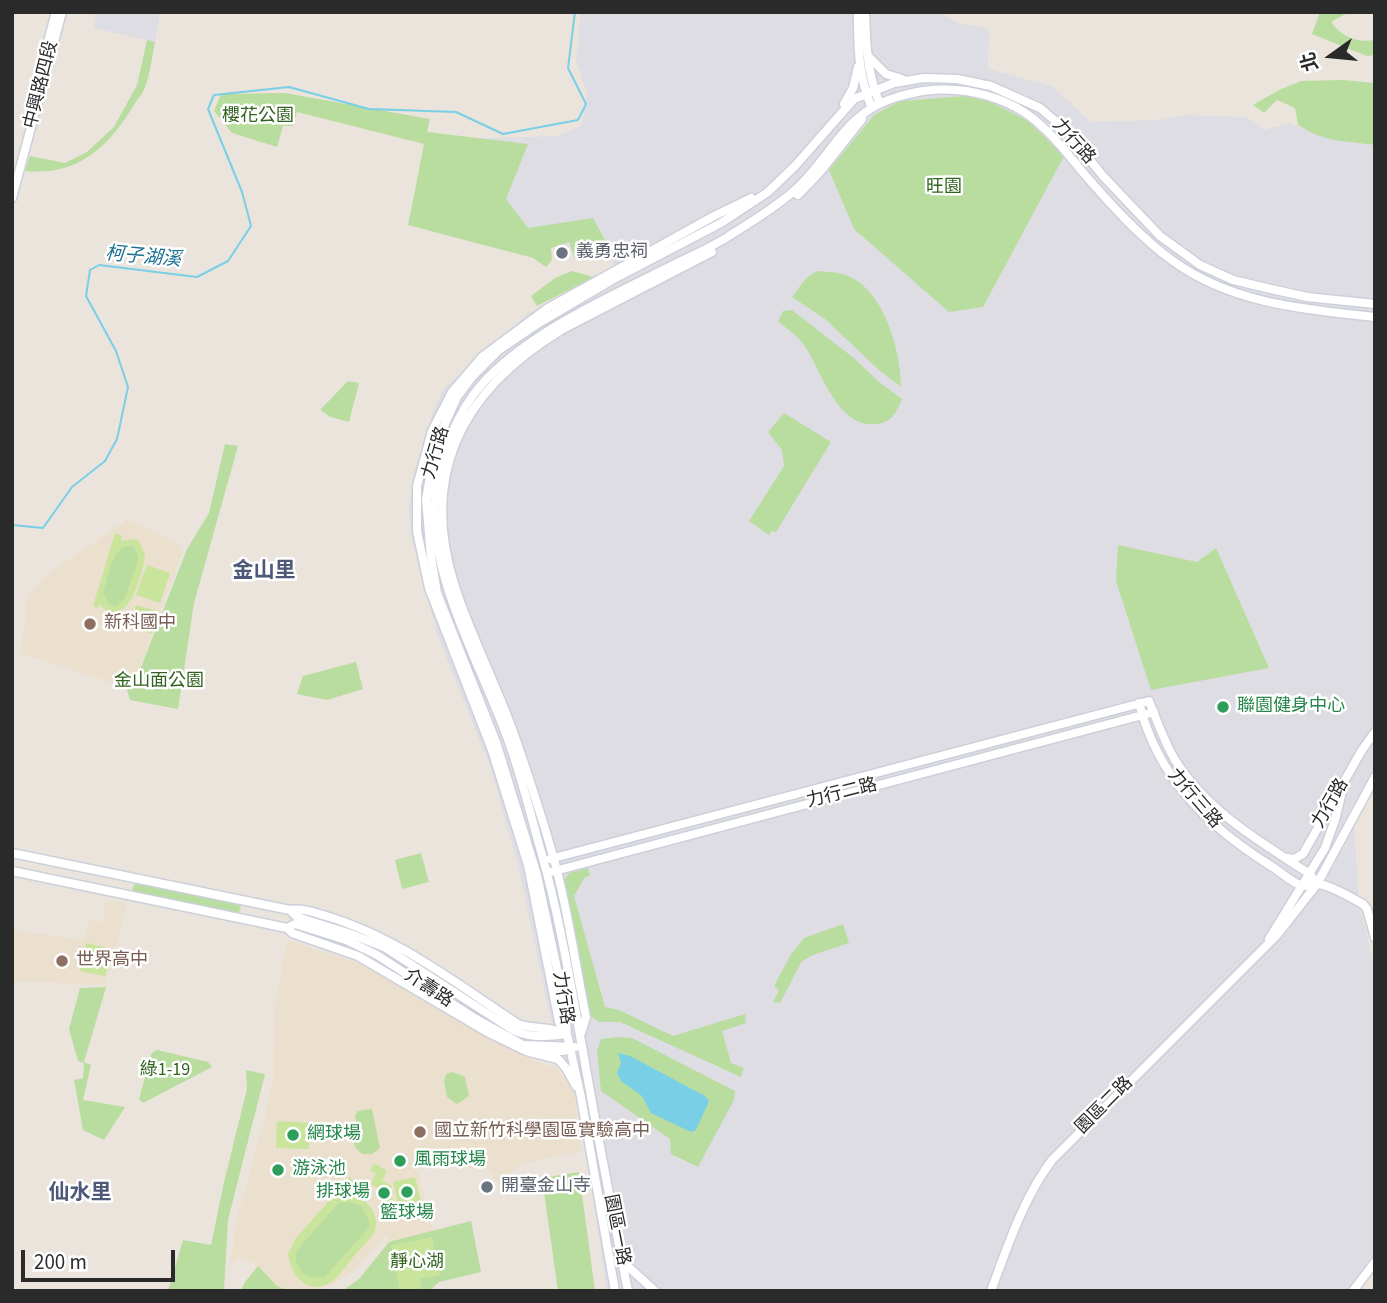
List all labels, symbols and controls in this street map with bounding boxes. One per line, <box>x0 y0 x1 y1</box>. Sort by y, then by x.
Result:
north arrow <box>1296 21 1366 91</box>
street label: 中興路四段 <box>21 39 63 131</box>
text: 北 <box>1295 49 1326 74</box>
park label: 櫻花公園 <box>222 106 294 128</box>
street label: 力行路 <box>1047 115 1099 169</box>
park label: 旺園 <box>926 177 962 199</box>
place label: 義勇忠祠 <box>576 242 648 264</box>
water label: 柯子湖溪 <box>104 243 182 273</box>
marker: 義勇忠祠 <box>554 245 570 261</box>
street label: 力行路 <box>419 424 455 482</box>
district label: 金山里 <box>233 559 295 585</box>
place label: 新科國中 <box>104 613 176 635</box>
marker: 新科國中 <box>82 616 98 632</box>
park label: 金山面公園 <box>114 671 204 693</box>
place label: 聯園健身中心 <box>1237 696 1345 718</box>
marker: 聯園健身中心 <box>1215 699 1231 715</box>
street label: 力行三路 <box>1162 765 1226 833</box>
street label: 力行二路 <box>804 775 880 813</box>
street label: 力行路 <box>1308 775 1354 833</box>
place label: 世界高中 <box>76 950 148 972</box>
marker: 世界高中 <box>54 953 70 969</box>
street label: 介壽路 <box>399 965 457 1013</box>
street label: 力行路 <box>547 970 577 1026</box>
park label: 綠1-19 <box>140 1060 190 1082</box>
street label: 園區二路 <box>1072 1073 1138 1139</box>
place label: 國立新竹科學園區實驗高中 <box>434 1121 650 1143</box>
place label: 網球場 <box>307 1124 361 1146</box>
marker: 國立新竹科學園區實驗高中 <box>412 1124 428 1140</box>
marker: 網球場 <box>285 1127 301 1143</box>
place label: 風雨球場 <box>414 1150 486 1172</box>
marker: 風雨球場 <box>392 1153 408 1169</box>
place label: 游泳池 <box>292 1159 346 1181</box>
marker: 游泳池 <box>270 1162 286 1178</box>
place label: 開臺金山寺 <box>501 1176 591 1198</box>
marker: 開臺金山寺 <box>479 1179 495 1195</box>
district label: 仙水里 <box>49 1181 111 1207</box>
place label: 排球場 <box>316 1182 370 1204</box>
marker: 籃球場 <box>399 1184 415 1200</box>
marker: 排球場 <box>376 1185 392 1201</box>
street label: 園區一路 <box>599 1193 633 1267</box>
place label: 籃球場 <box>380 1203 434 1225</box>
scale bar <box>24 1236 178 1280</box>
text: 200 m <box>34 1247 87 1277</box>
park label: 靜心湖 <box>390 1252 444 1274</box>

